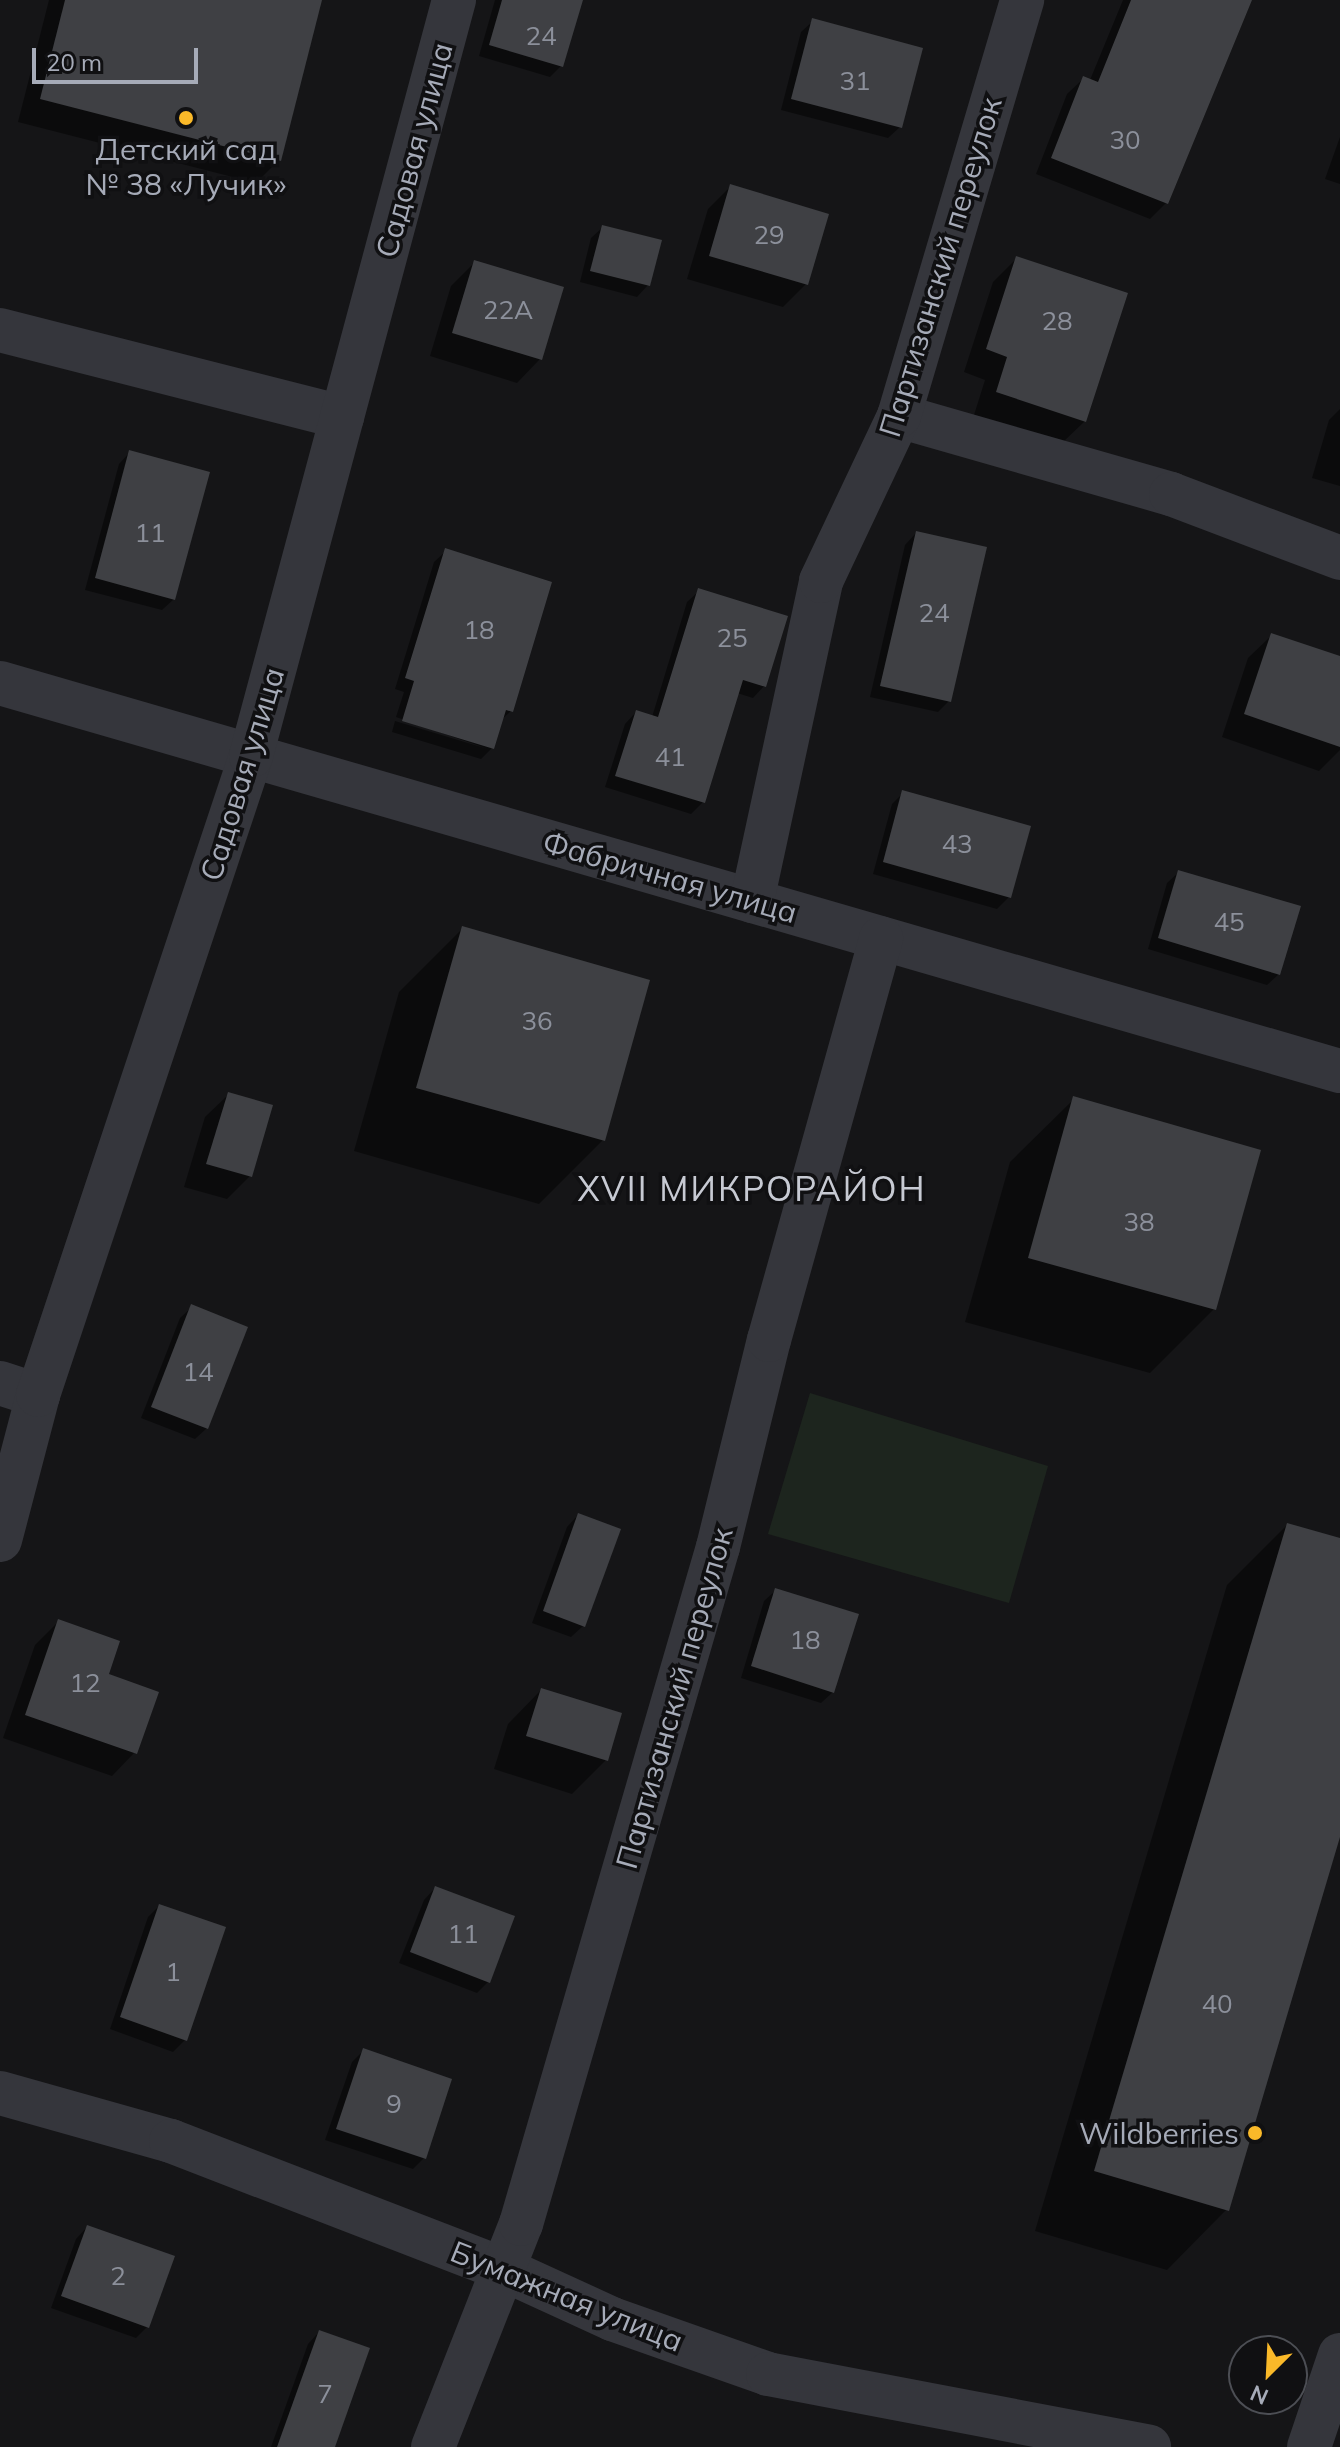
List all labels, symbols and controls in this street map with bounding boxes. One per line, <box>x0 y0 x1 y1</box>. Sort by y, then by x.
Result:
house number: 24 <box>525 20 557 52</box>
scale bar <box>36 32 202 82</box>
street label: Садовая улица <box>368 39 460 261</box>
text: 20 m <box>46 47 102 77</box>
house number: 31 <box>839 65 871 97</box>
street label: Партизанский переулок <box>871 93 1009 441</box>
marker: Детский сад № 38 «Лучик» <box>177 109 195 127</box>
house number: 30 <box>1109 124 1141 156</box>
place label: Детский сад № 38 «Лучик» <box>86 131 286 202</box>
house number: 29 <box>753 219 785 251</box>
house number: 22А <box>483 294 533 326</box>
house number: 28 <box>1041 305 1073 337</box>
house number: 11 <box>134 517 166 549</box>
house number: 24 <box>918 597 950 629</box>
house number: 18 <box>463 614 495 646</box>
house number: 25 <box>716 622 748 654</box>
street label: Садовая улица <box>192 663 292 885</box>
house number: 41 <box>654 741 686 773</box>
street label: Фабричная улица <box>539 823 801 931</box>
house number: 43 <box>941 828 973 860</box>
house number: 45 <box>1213 906 1245 938</box>
house number: 36 <box>521 1005 553 1037</box>
district label: XVII МИКРОРАЙОН <box>577 1169 927 1209</box>
house number: 38 <box>1123 1206 1155 1238</box>
house number: 14 <box>182 1356 214 1388</box>
street label: Партизанский переулок <box>608 1523 740 1873</box>
house number: 18 <box>789 1624 821 1656</box>
house number: 12 <box>69 1667 101 1699</box>
house number: 11 <box>447 1918 479 1950</box>
house number: 1 <box>165 1956 181 1988</box>
house number: 40 <box>1201 1988 1233 2020</box>
house number: 9 <box>386 2088 402 2120</box>
place label: Wildberries <box>1079 2115 1239 2151</box>
marker: Wildberries <box>1246 2124 1264 2142</box>
street label: Бумажная улица <box>446 2233 688 2359</box>
house number: 2 <box>110 2260 126 2292</box>
north arrow <box>1228 2335 1308 2415</box>
house number: 7 <box>317 2378 333 2410</box>
text: N <box>1246 2379 1272 2411</box>

